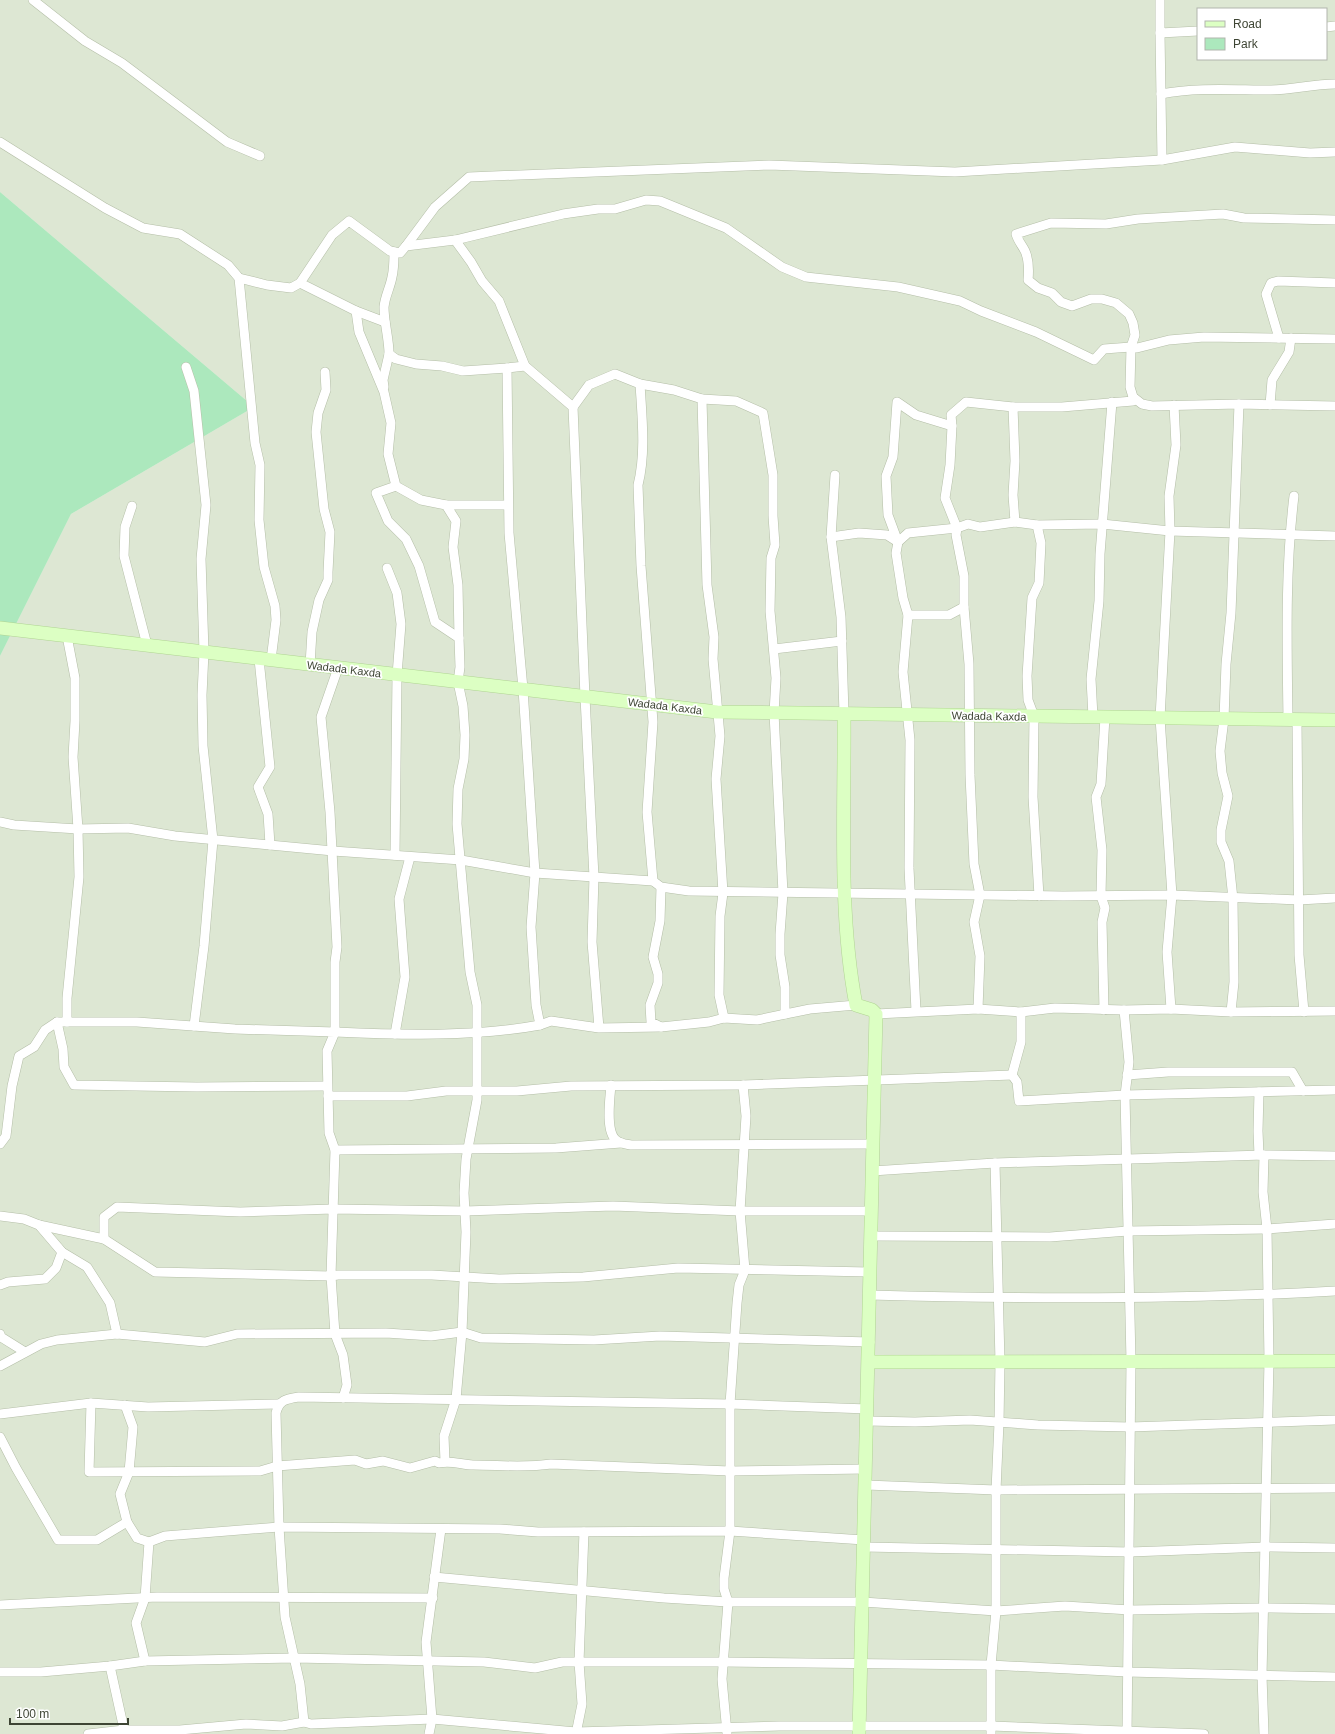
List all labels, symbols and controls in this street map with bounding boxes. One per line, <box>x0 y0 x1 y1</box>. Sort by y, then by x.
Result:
legend <box>1197 8 1327 60</box>
text: Road <box>1233 17 1262 31</box>
text: Park <box>1233 37 1259 51</box>
street label: Wadada Kaxda <box>306 658 383 680</box>
street label: Wadada Kaxda <box>627 695 704 717</box>
street label: Wadada Kaxda <box>951 709 1027 723</box>
scale bar <box>10 1700 128 1726</box>
text: 100 m <box>16 1707 49 1721</box>

